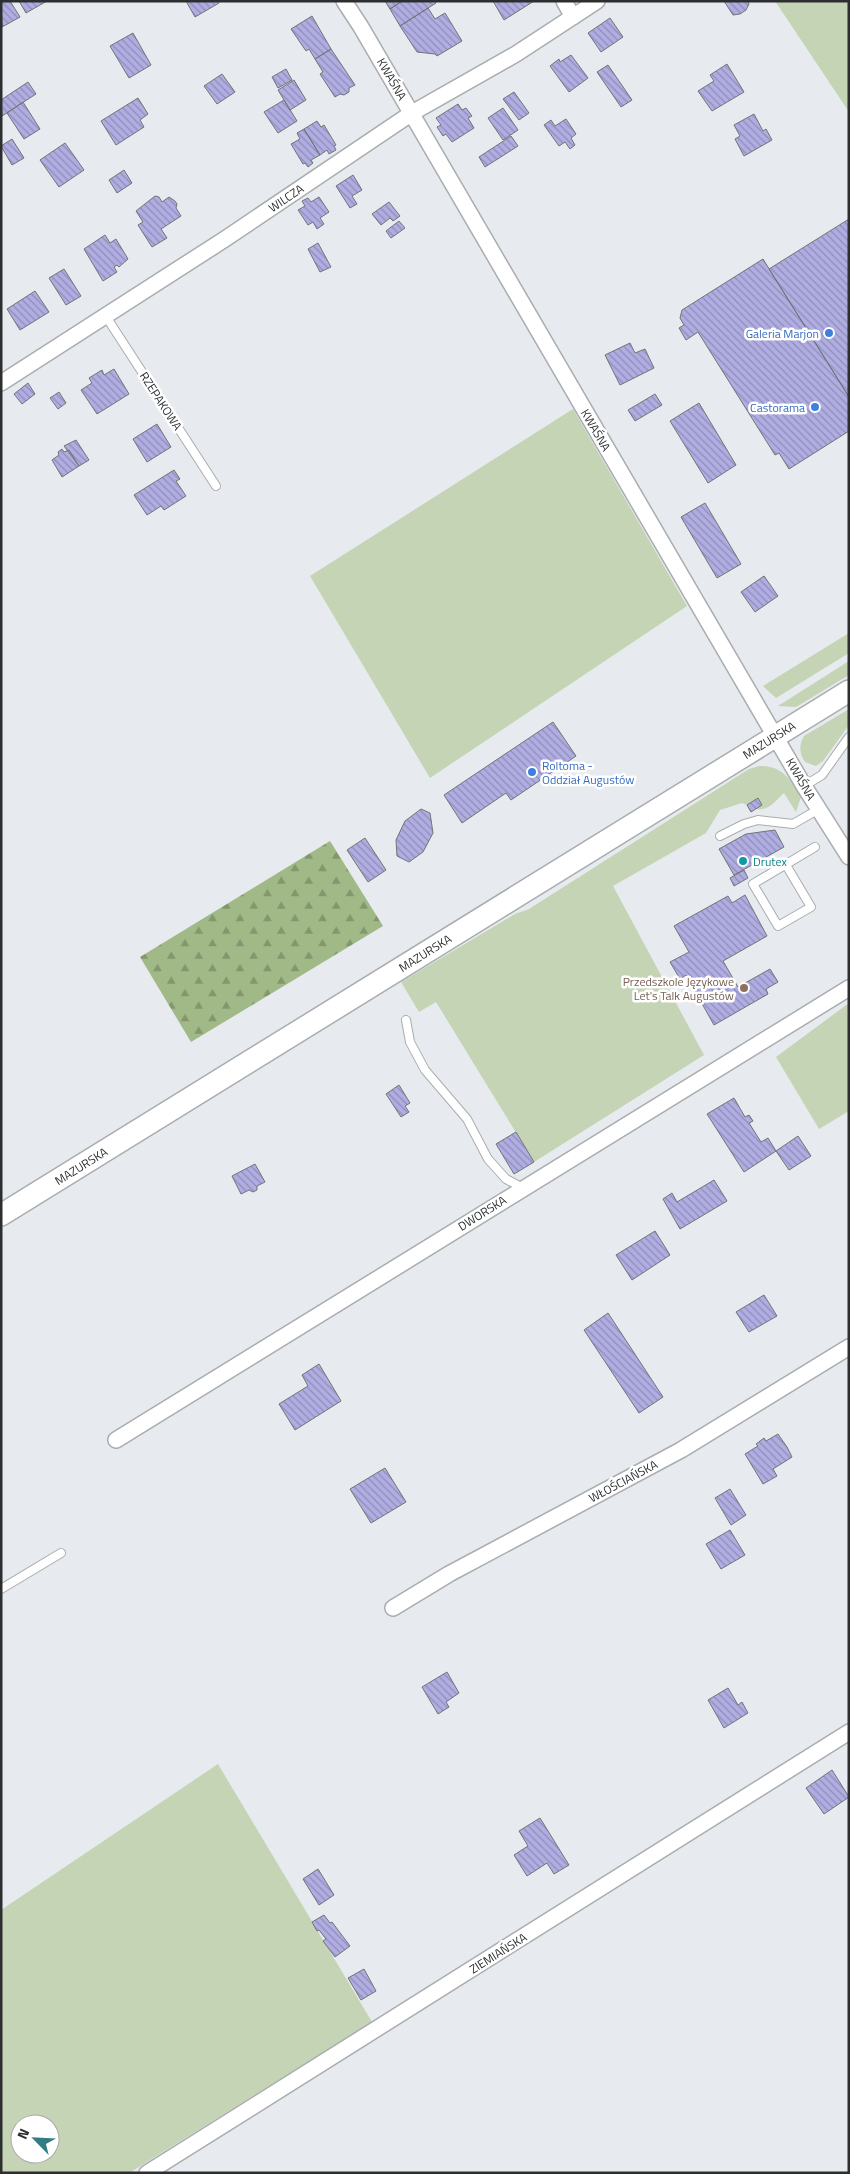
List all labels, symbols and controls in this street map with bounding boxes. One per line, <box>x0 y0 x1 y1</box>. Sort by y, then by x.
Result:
street label: KWAŚNA <box>372 54 412 104</box>
street label: WILCZA <box>264 179 308 217</box>
place label: Galeria Marjon <box>746 324 819 343</box>
marker: Galeria Marjon <box>823 327 835 339</box>
street label: RZEPAKOWA <box>135 368 187 434</box>
place label: Castorama <box>750 398 805 417</box>
marker: Castorama <box>809 401 821 413</box>
street label: KWAŚNA <box>576 405 616 455</box>
street label: MAZURSKA <box>739 716 799 764</box>
street label: KWAŚNA <box>781 754 821 804</box>
place label: Roltoma - Oddział Augustów <box>542 756 634 789</box>
marker: Roltoma - Oddział Augustów <box>526 766 538 778</box>
place label: Drutex <box>753 852 787 871</box>
marker: Drutex <box>737 855 749 867</box>
street label: MAZURSKA <box>395 929 455 977</box>
place label: Przedszkole Językowe Let's Talk Augustów <box>623 972 734 1005</box>
marker: Przedszkole Językowe Let's Talk Augustów <box>738 982 750 994</box>
street label: MAZURSKA <box>51 1142 111 1190</box>
street label: DWORSKA <box>454 1191 510 1235</box>
street label: WŁOŚCIAŃSKA <box>585 1455 661 1507</box>
street label: ZIEMIAŃSKA <box>465 1928 531 1978</box>
north arrow <box>10 2114 60 2164</box>
text: N <box>11 2125 34 2142</box>

